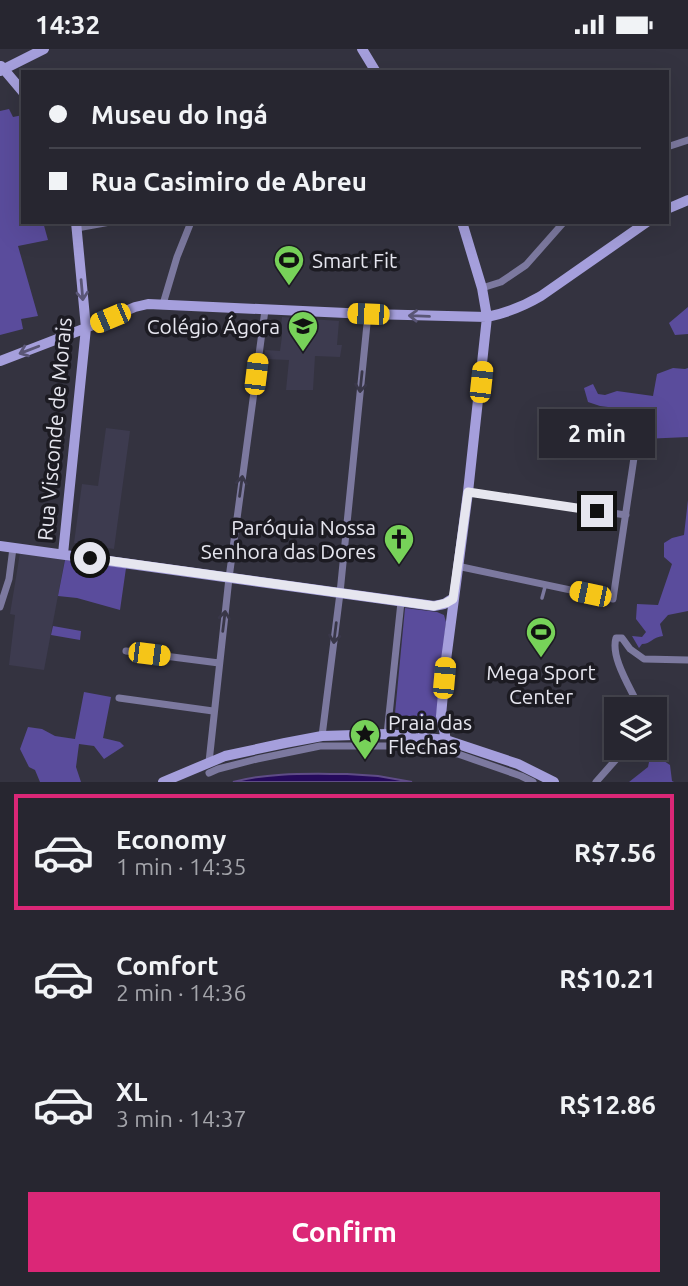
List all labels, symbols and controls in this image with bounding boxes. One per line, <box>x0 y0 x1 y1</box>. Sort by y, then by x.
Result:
text: 14:32 <box>35 10 100 39</box>
text: Museu do Ingá <box>91 100 268 129</box>
text: Rua Casimiro de Abreu <box>91 167 367 196</box>
sports icon: Smart Fit <box>272 243 306 287</box>
place label: Smart Fit <box>312 248 397 272</box>
one-way arrow <box>76 278 89 301</box>
car <box>87 300 134 336</box>
car <box>347 303 390 325</box>
school or university icon: Colégio Ágora <box>286 309 320 353</box>
one-way arrow <box>408 309 431 322</box>
place label: Colégio Ágora <box>147 314 280 338</box>
street label: Rua Visconde de Morais <box>32 317 76 541</box>
one-way arrow <box>19 344 41 357</box>
car <box>244 352 269 396</box>
car <box>469 360 494 404</box>
one-way arrow <box>355 370 368 393</box>
callout: 2 min <box>539 409 655 459</box>
text: 2 min <box>568 421 626 446</box>
one-way arrow <box>235 475 248 498</box>
route end <box>581 495 613 527</box>
place label: Paróquia Nossa Senhora das Dores <box>201 515 376 563</box>
church icon: Paróquia Nossa Senhora das Dores <box>382 522 416 566</box>
route start <box>74 542 106 574</box>
car <box>568 579 613 609</box>
one-way arrow <box>217 610 230 633</box>
sports icon: Mega Sport Center <box>524 615 558 659</box>
one-way arrow <box>329 621 342 643</box>
car <box>127 641 172 667</box>
car <box>432 656 457 700</box>
place label: Mega Sport Center <box>486 660 596 708</box>
map controls <box>604 697 667 760</box>
button: layers <box>604 697 667 760</box>
place label: Praia das Flechas <box>388 710 472 758</box>
place icon: Praia das Flechas <box>348 717 382 761</box>
icon: car <box>32 821 95 884</box>
text: Economy <box>116 825 226 854</box>
text: R$7.56 <box>574 838 656 867</box>
text: 1 min · 14:35 <box>116 854 247 879</box>
icon: car <box>32 947 95 1010</box>
text: Comfort <box>116 951 219 980</box>
text: R$10.21 <box>559 964 656 993</box>
text: 2 min · 14:36 <box>116 980 247 1005</box>
icon: car <box>32 1073 95 1136</box>
text: XL <box>116 1077 147 1106</box>
text: R$12.86 <box>559 1090 656 1119</box>
text: 3 min · 14:37 <box>116 1106 247 1131</box>
button: Confirm <box>28 1192 660 1272</box>

